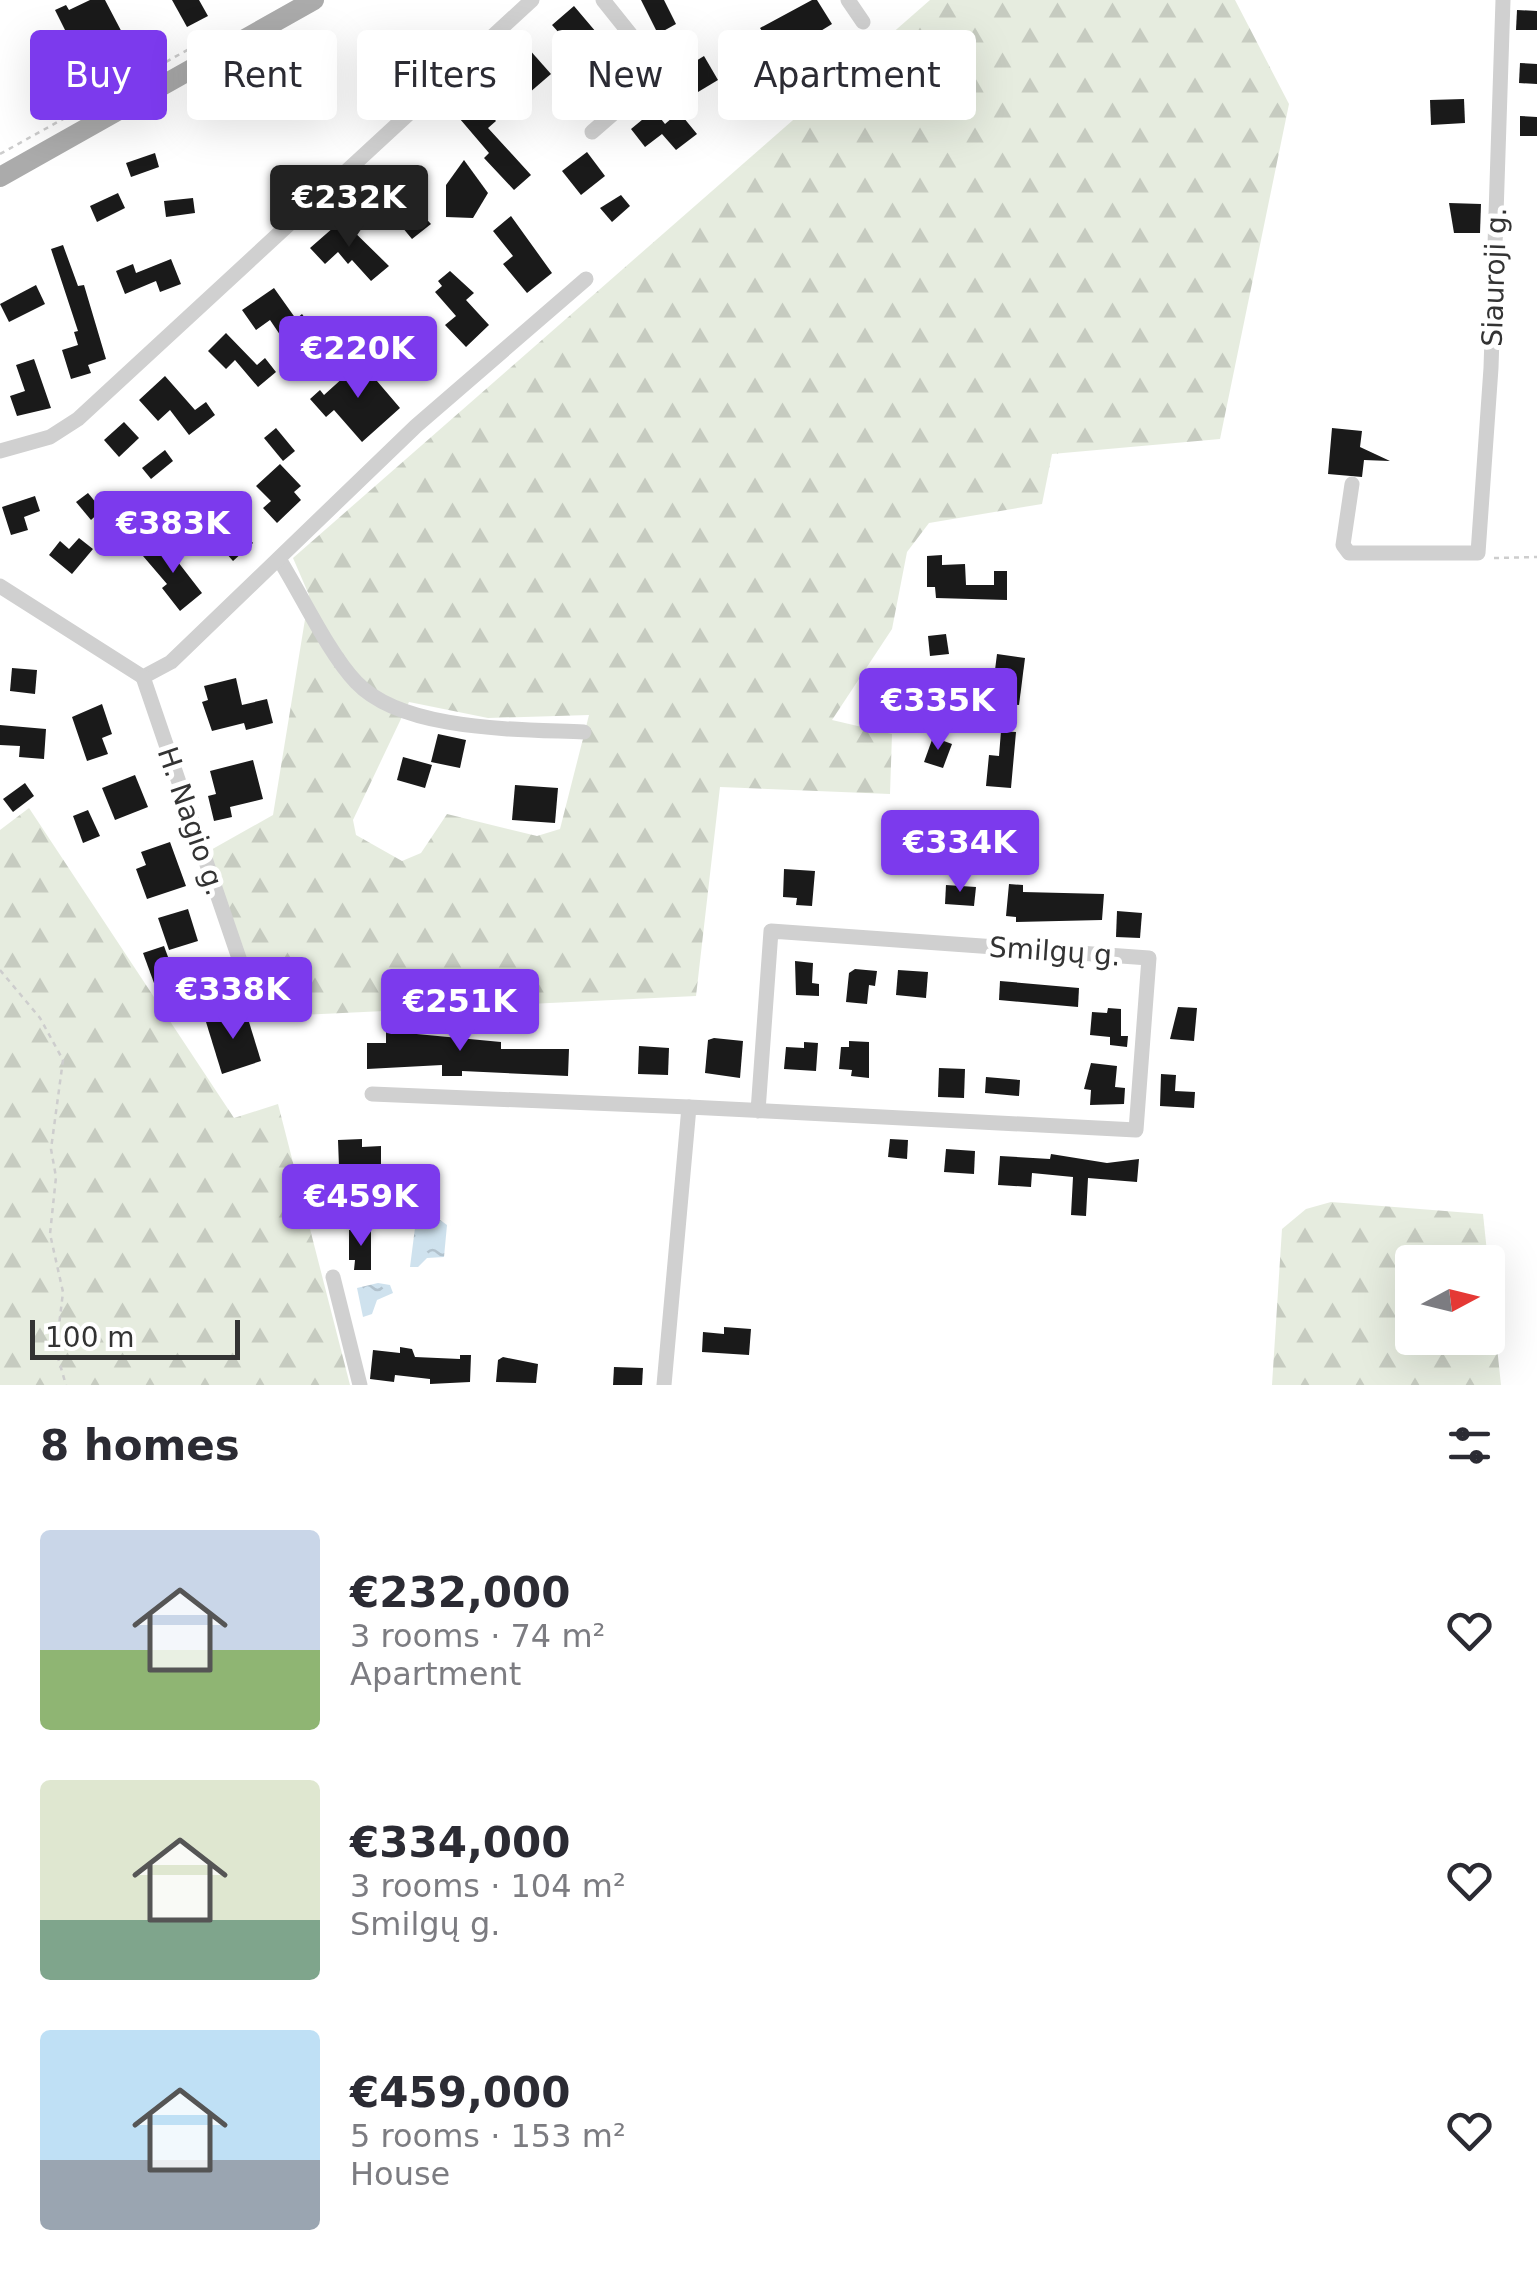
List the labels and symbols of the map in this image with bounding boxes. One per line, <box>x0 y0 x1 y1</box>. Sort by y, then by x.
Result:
pin: €232K <box>279 165 419 250</box>
street label: Siauroji g. <box>1476 207 1513 347</box>
pin: €220K <box>288 316 428 401</box>
pin: €383K <box>103 491 243 576</box>
pin: €335K <box>868 668 1008 753</box>
street label: H. Nagio g. <box>151 743 232 900</box>
pin: €334K <box>890 810 1030 895</box>
street label: Smilgų g. <box>988 930 1122 973</box>
pin: €338K <box>163 957 303 1042</box>
pin: €251K <box>390 969 530 1054</box>
pin: €459K <box>291 1164 431 1249</box>
north arrow <box>1395 1245 1505 1355</box>
scale bar <box>30 1315 240 1360</box>

